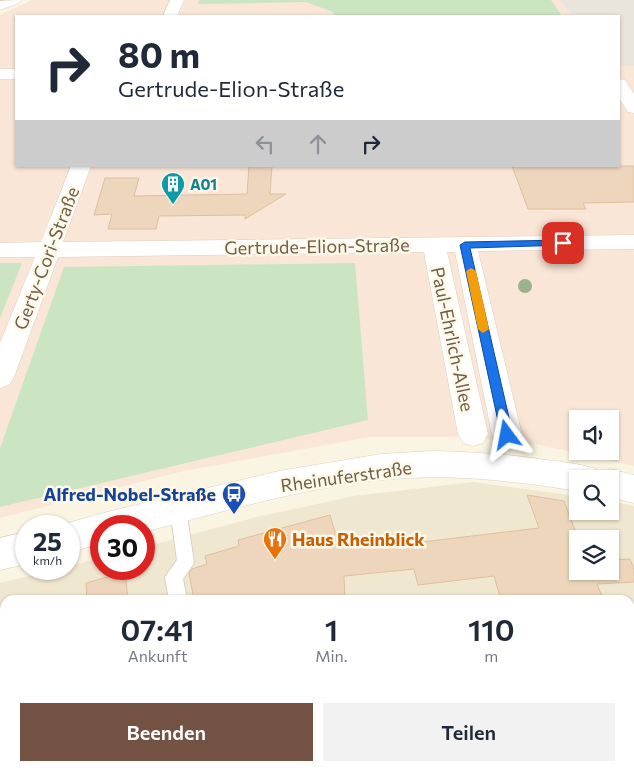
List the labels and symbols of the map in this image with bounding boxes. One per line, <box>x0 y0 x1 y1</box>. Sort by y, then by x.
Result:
building icon: A01 <box>160 171 186 205</box>
place label: A01 <box>190 175 217 193</box>
street label: Gerty-Cori-Straße <box>9 183 83 333</box>
pin <box>542 222 584 264</box>
street label: Gertrude-Elion-Straße <box>224 233 410 259</box>
street label: Paul-Ehrlich-Allee <box>427 265 479 413</box>
position arrow <box>480 408 532 460</box>
street label: Rheinuferstraße <box>279 456 413 496</box>
bus stop icon: Alfred-Nobel-Straße <box>221 481 247 515</box>
place label: Alfred-Nobel-Straße <box>44 483 216 505</box>
speed limit sign: 30 <box>90 515 155 580</box>
restaurant icon: Haus Rheinblick <box>262 526 288 560</box>
place label: Haus Rheinblick <box>292 528 425 550</box>

